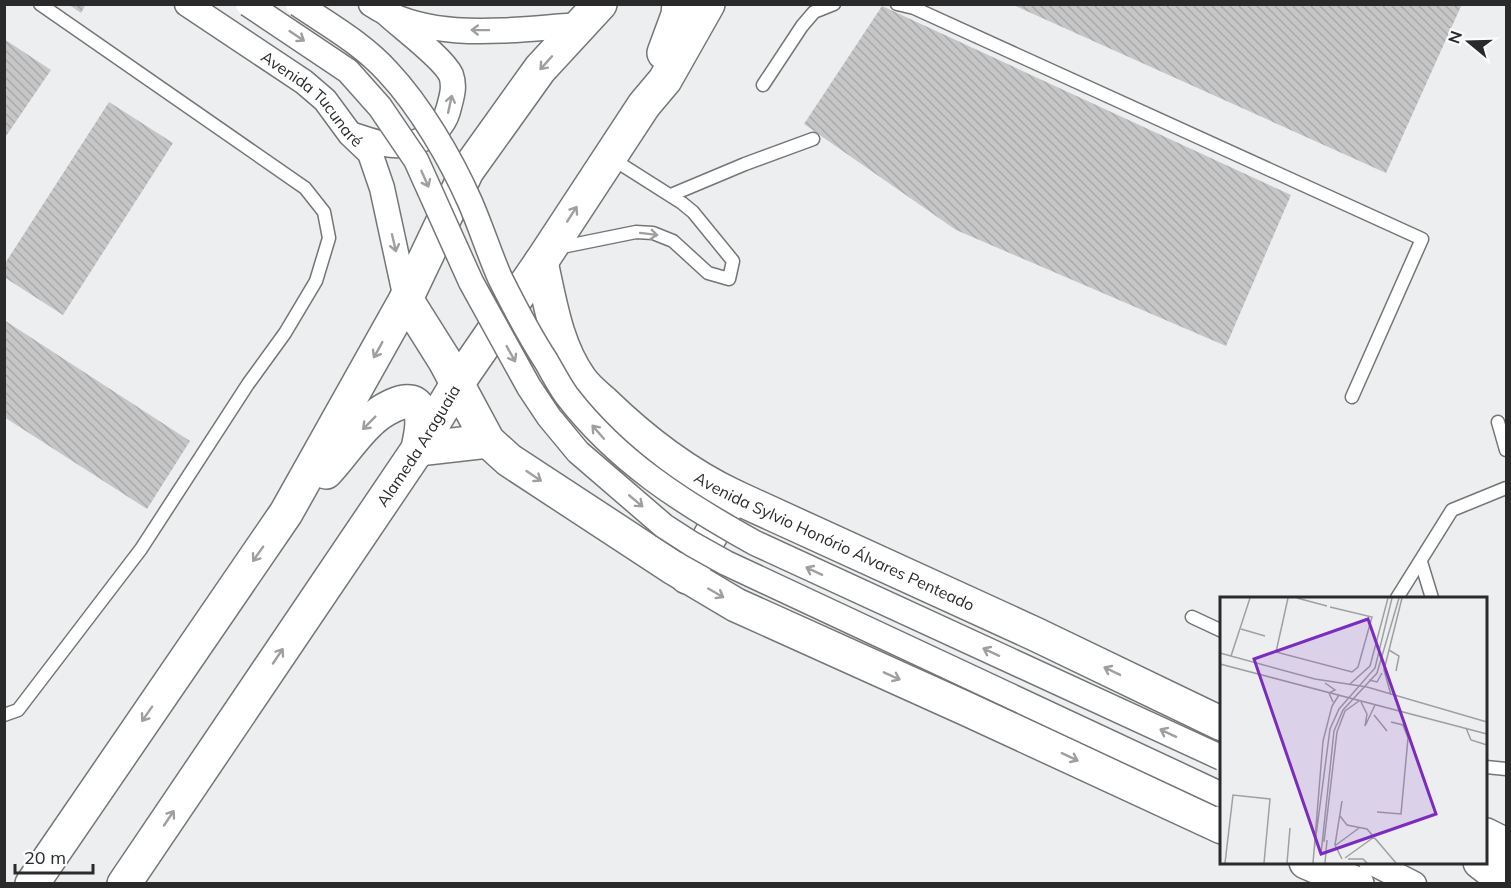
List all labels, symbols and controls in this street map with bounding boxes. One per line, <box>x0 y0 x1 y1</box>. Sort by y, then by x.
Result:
north arrow <box>1439 12 1499 72</box>
one-way arrow <box>471 24 491 36</box>
text: N <box>1443 28 1466 46</box>
one-way arrow <box>288 30 305 42</box>
street label: Avenida Tucunaré <box>257 46 367 151</box>
one-way arrow <box>539 55 553 70</box>
one-way arrow <box>445 95 456 115</box>
one-way arrow <box>419 170 431 188</box>
one-way arrow <box>567 206 579 223</box>
one-way arrow <box>638 228 658 239</box>
one-way arrow <box>388 234 400 253</box>
one-way arrow <box>372 341 384 358</box>
one-way arrow <box>505 345 517 362</box>
street label: Alameda Araguaia <box>372 381 464 510</box>
one-way arrow <box>361 416 376 431</box>
one-way arrow <box>592 424 605 440</box>
street label: Avenida Sylvio Honório Álvares Penteado <box>691 467 978 615</box>
one-way arrow <box>526 470 543 483</box>
one-way arrow <box>628 494 643 508</box>
one-way arrow <box>252 545 264 562</box>
one-way arrow <box>805 564 823 576</box>
one-way arrow <box>707 588 724 600</box>
inset map <box>1220 597 1487 864</box>
one-way arrow <box>983 646 1001 657</box>
one-way arrow <box>272 648 284 665</box>
one-way arrow <box>1103 665 1121 677</box>
one-way arrow <box>883 670 901 682</box>
one-way arrow <box>141 706 153 722</box>
one-way arrow <box>1160 727 1178 739</box>
one-way arrow <box>1060 751 1078 763</box>
one-way arrow <box>163 810 175 826</box>
scale bar <box>15 837 93 875</box>
text: 20 m <box>24 846 66 869</box>

